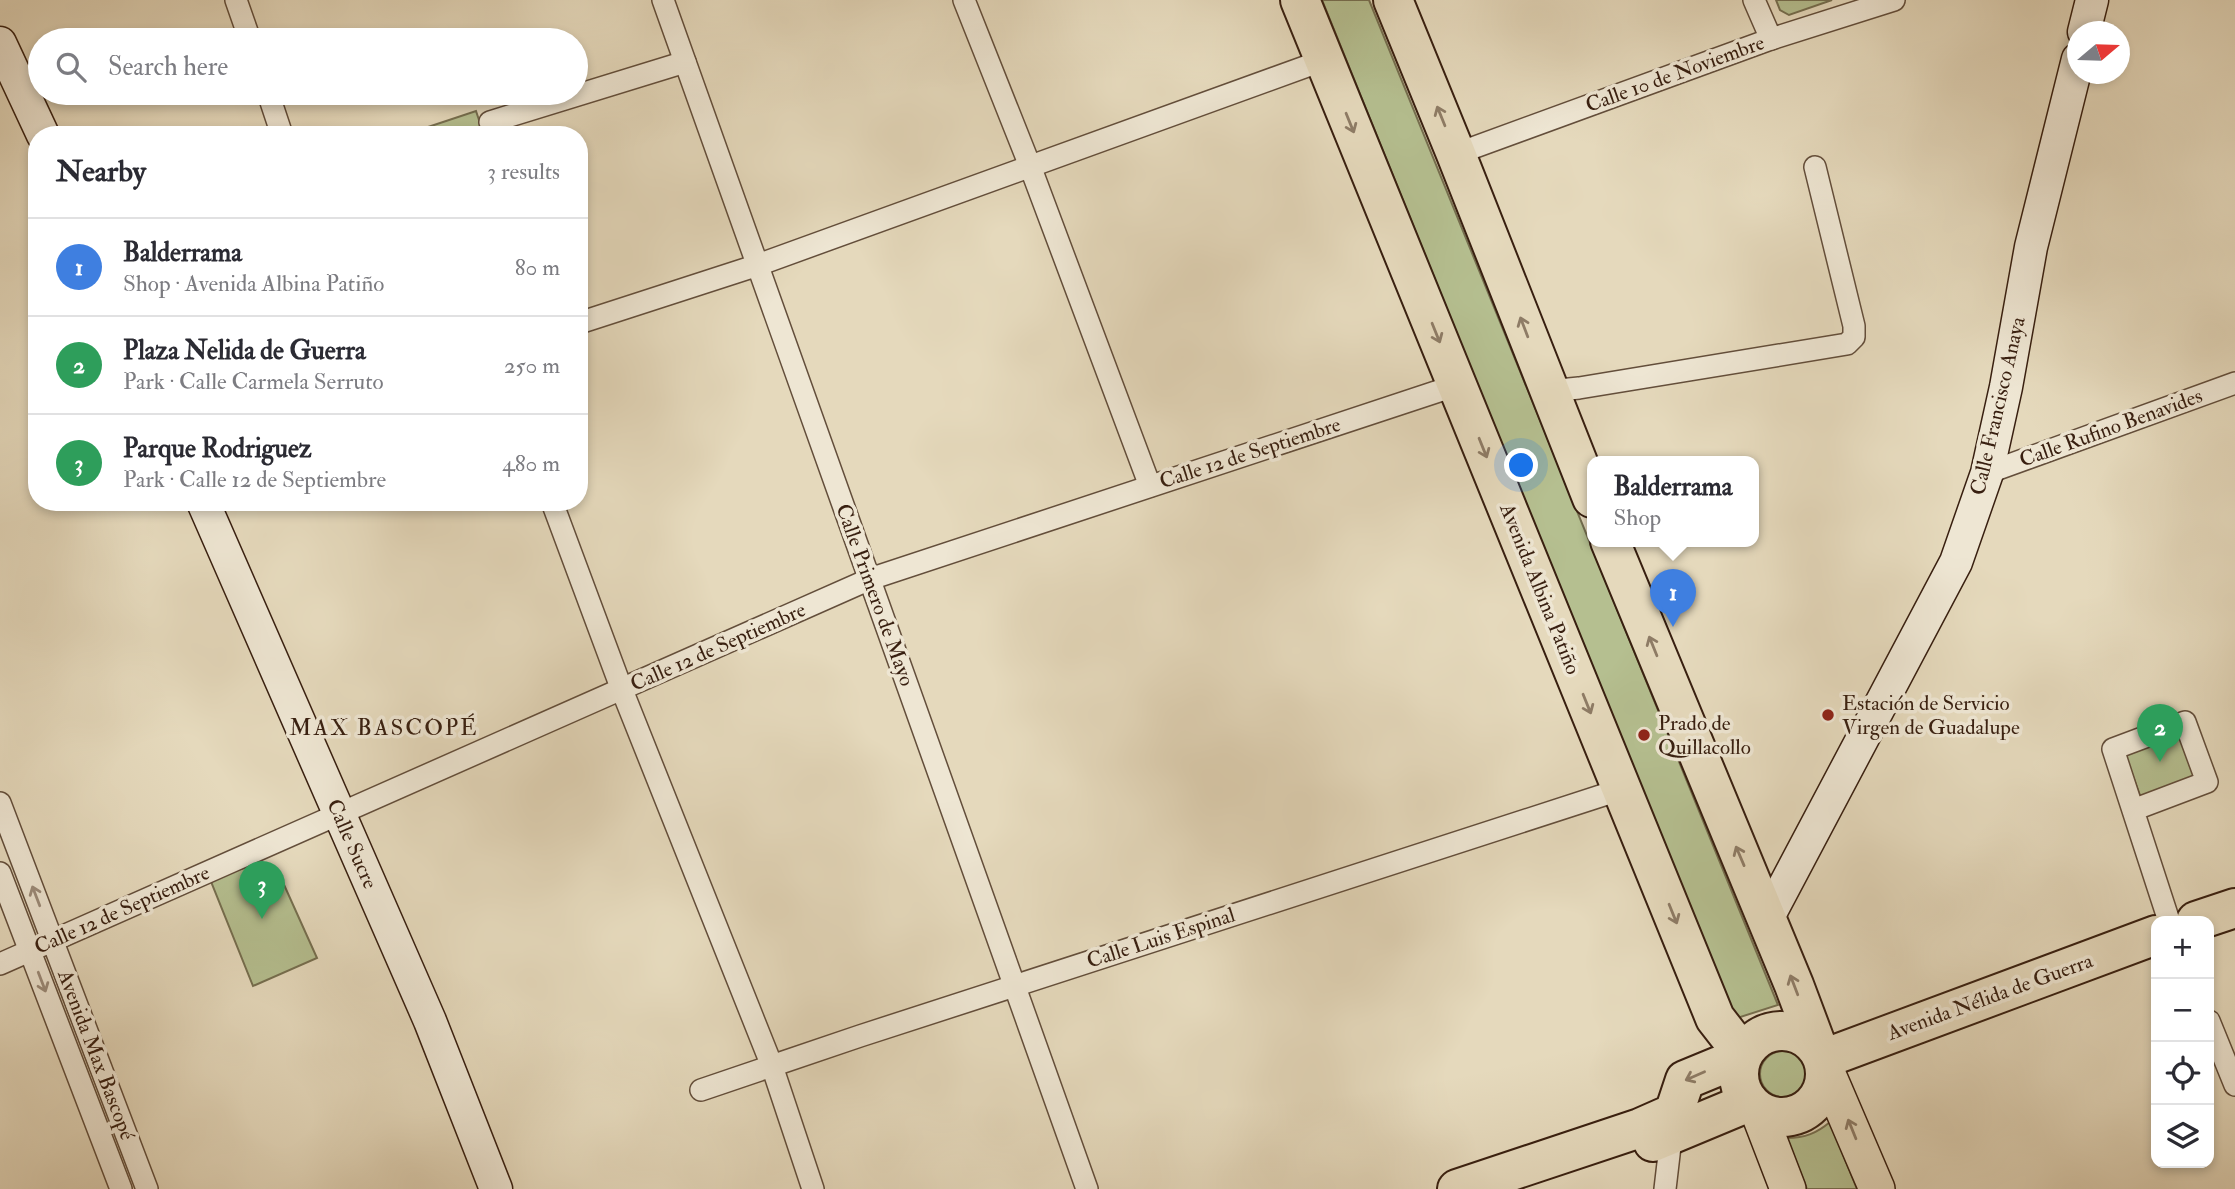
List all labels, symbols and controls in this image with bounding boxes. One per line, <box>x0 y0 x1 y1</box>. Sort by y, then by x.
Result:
north arrow <box>2067 21 2130 84</box>
search box <box>28 28 588 105</box>
street label: Calle 10 de Noviembre <box>1582 29 1768 119</box>
icon: search <box>52 48 90 86</box>
text: Search here <box>108 51 228 83</box>
one-way arrow <box>1433 105 1446 127</box>
one-way arrow <box>1344 111 1357 133</box>
text: Nearby <box>56 153 146 190</box>
text: 3 results <box>487 157 560 186</box>
text: Balderrama <box>123 237 242 269</box>
text: 1 <box>75 253 83 282</box>
text: 80 m <box>515 253 560 282</box>
text: Shop · Avenida Albina Patiño <box>123 269 384 298</box>
street label: Calle Francisco Anaya <box>1964 314 2032 498</box>
one-way arrow <box>1516 317 1529 339</box>
one-way arrow <box>1430 322 1443 344</box>
text: Plaza Nelida de Guerra <box>123 335 366 367</box>
text: 2 <box>73 351 85 380</box>
text: 250 m <box>504 351 560 380</box>
text: Park · Calle Carmela Serruto <box>123 367 384 396</box>
street label: Calle Rufino Benavides <box>2016 382 2206 474</box>
street label: Calle 12 de Septiembre <box>1156 411 1344 495</box>
text: Parque Rodriguez <box>123 433 312 465</box>
one-way arrow <box>1477 436 1490 458</box>
your location <box>1504 448 1538 482</box>
text: 3 <box>75 449 83 478</box>
text: 480 m <box>502 449 560 478</box>
popup <box>1587 456 1759 547</box>
text: Park · Calle 12 de Septiembre <box>123 465 386 494</box>
text: Balderrama <box>1614 471 1732 503</box>
street label: Avenida Albina Patiño <box>1493 499 1587 679</box>
street label: Calle Primero de Mayo <box>829 500 921 690</box>
text: Shop <box>1614 503 1661 532</box>
pin: 1 <box>1650 569 1696 627</box>
street label: Calle 12 de Septiembre <box>626 596 810 698</box>
one-way arrow <box>1646 636 1659 657</box>
place label: Estación de Servicio Virgen de Guadalupe <box>1842 690 2020 741</box>
one-way arrow <box>1582 692 1595 714</box>
pin: 2 <box>2137 704 2183 762</box>
marker: Estación de Servicio Virgen de Guadalupe <box>1820 707 1836 723</box>
place label: Prado de Quillacollo <box>1658 710 1751 761</box>
district label: MAX BASCOPÉ <box>289 713 479 742</box>
marker: Prado de Quillacollo <box>1636 727 1652 743</box>
street label: Calle Sucre <box>320 795 384 893</box>
one-way arrow <box>1733 846 1746 867</box>
street label: Calle 12 de Septiembre <box>30 859 214 961</box>
pin: 3 <box>239 861 285 919</box>
one-way arrow <box>28 886 41 907</box>
street label: Calle Luis Espinal <box>1083 901 1239 975</box>
one-way arrow <box>1668 903 1681 925</box>
map controls <box>2151 916 2214 1168</box>
button: + <box>2151 916 2214 979</box>
street label: Avenida Nélida de Guerra <box>1883 947 2097 1047</box>
street label: Avenida Max Bascopé <box>51 965 141 1144</box>
one-way arrow <box>36 971 49 993</box>
one-way arrow <box>1786 975 1799 997</box>
button: − <box>2151 979 2214 1042</box>
button: locate <box>2151 1042 2214 1105</box>
one-way arrow <box>1685 1070 1706 1083</box>
button: layers <box>2151 1105 2214 1168</box>
one-way arrow <box>1845 1119 1858 1140</box>

